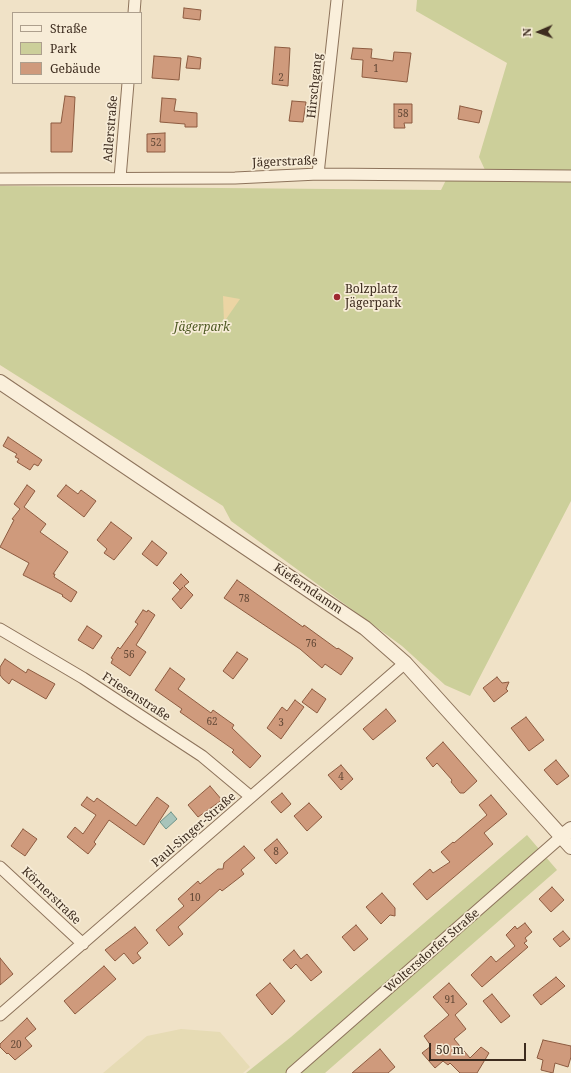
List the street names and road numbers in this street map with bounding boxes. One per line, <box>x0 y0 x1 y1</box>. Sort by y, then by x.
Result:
street label: Hirschgang <box>304 53 326 119</box>
street label: Adlerstraße <box>101 95 121 163</box>
street label: Jägerstraße <box>252 154 318 170</box>
street label: Kieferndamm <box>271 561 345 617</box>
street label: Friesenstraße <box>99 670 173 724</box>
street label: Paul-Singer-Straße <box>149 790 239 870</box>
street label: Körnerstraße <box>18 864 84 928</box>
street label: Woltersdorfer Straße <box>382 906 482 996</box>

